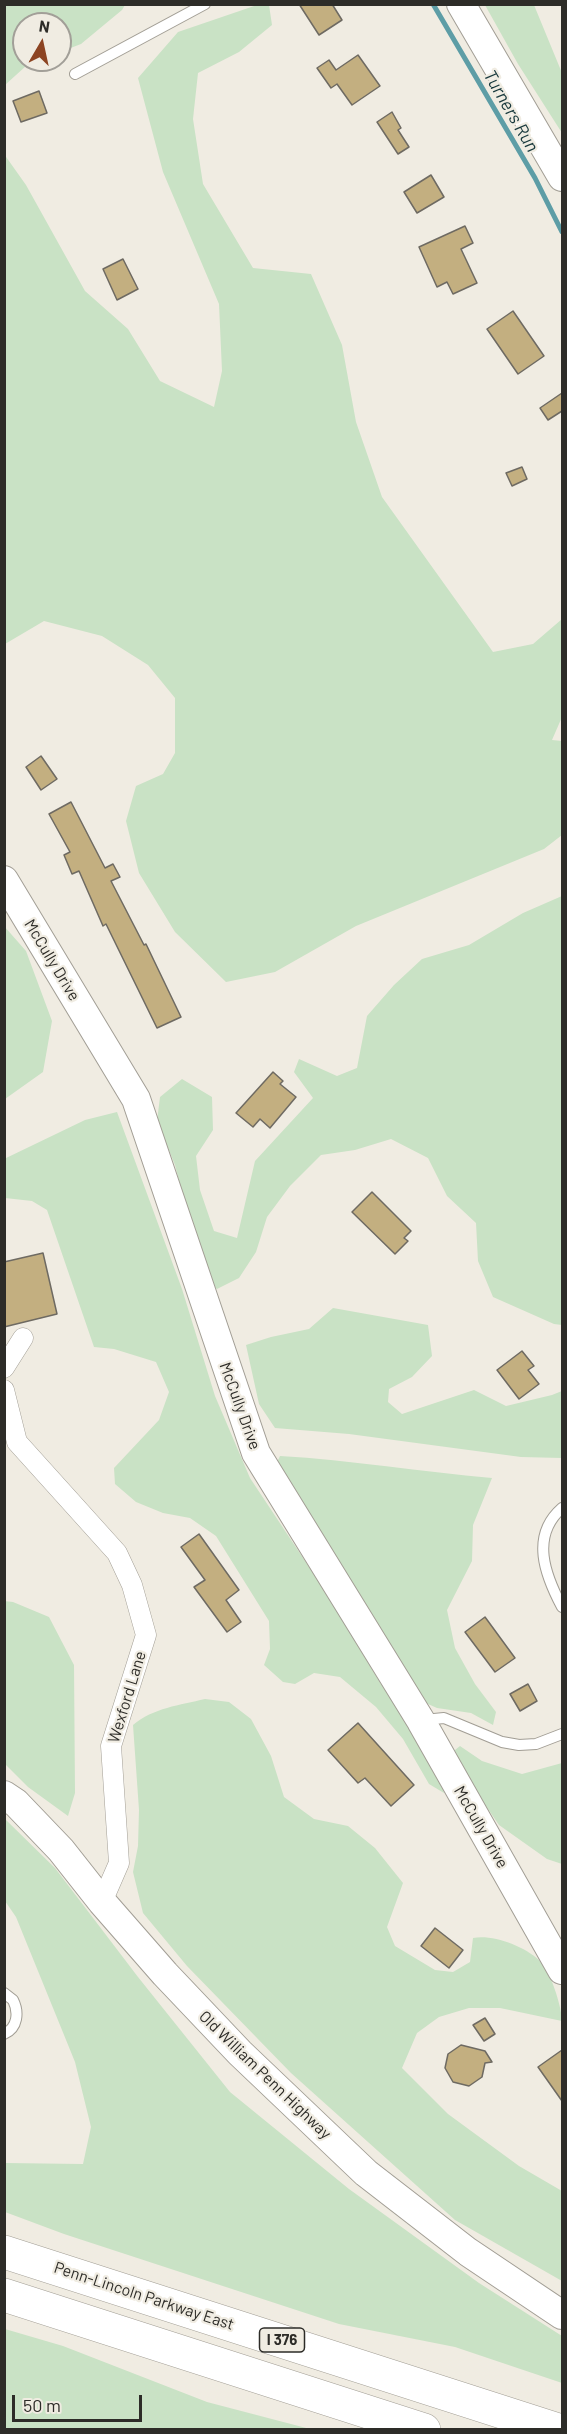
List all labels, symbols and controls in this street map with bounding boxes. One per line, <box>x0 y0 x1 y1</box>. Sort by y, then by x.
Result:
north arrow <box>12 12 72 72</box>
text: N <box>38 15 51 36</box>
water label: Turners Run <box>479 66 543 156</box>
street label: McCully Drive <box>20 916 84 1004</box>
street label: McCully Drive <box>215 1360 265 1452</box>
street label: Wexford Lane <box>104 1649 150 1745</box>
street label: McCully Drive <box>450 1783 512 1871</box>
street label: Old William Penn Highway <box>195 2007 335 2143</box>
street label: Penn-Lincoln Parkway East <box>52 2258 236 2334</box>
road number: I 376 <box>260 2328 304 2352</box>
scale bar <box>15 2383 146 2421</box>
text: 50 m <box>23 2394 61 2416</box>

